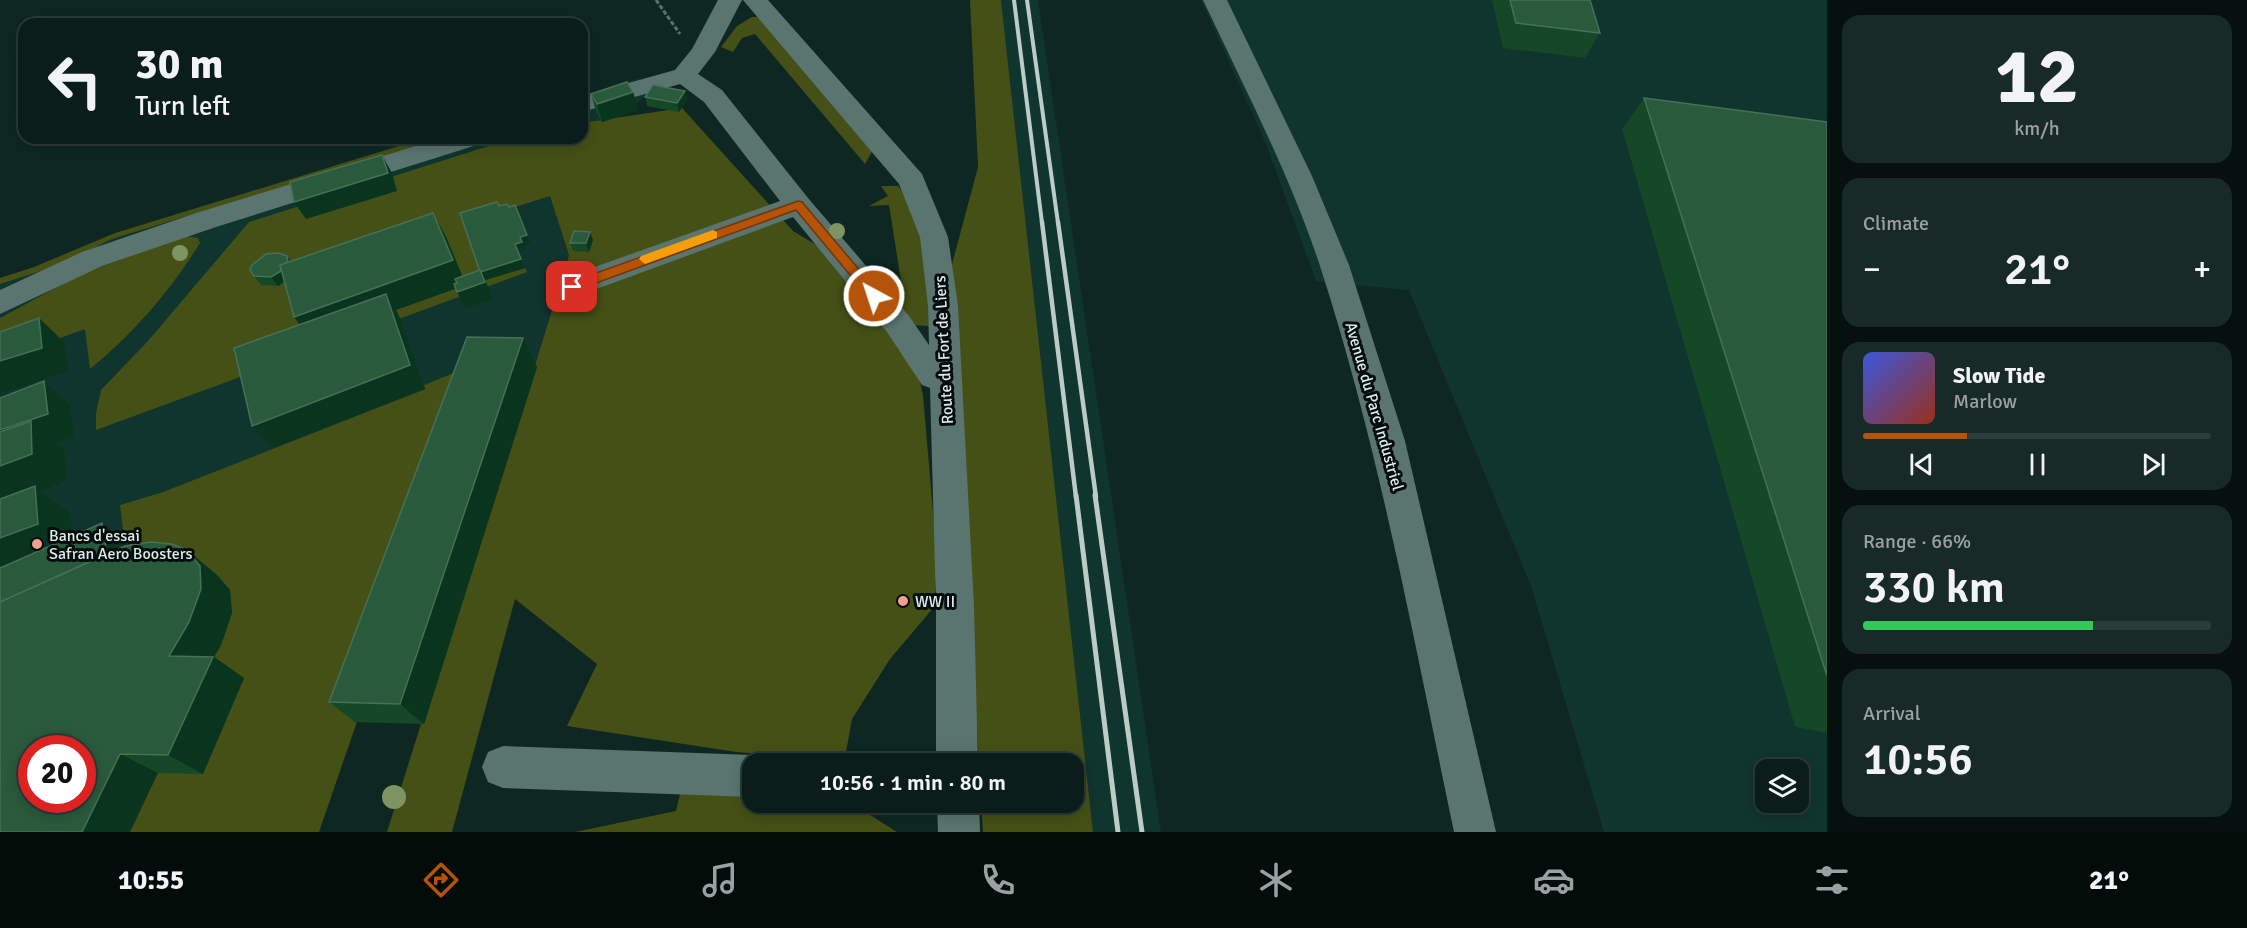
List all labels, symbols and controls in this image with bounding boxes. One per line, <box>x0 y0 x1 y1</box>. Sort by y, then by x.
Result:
text: 12 <box>1995 29 2079 125</box>
text: 30 m <box>135 39 224 90</box>
icon: left <box>36 42 114 120</box>
text: Turn left <box>135 90 230 123</box>
text: km/h <box>2014 116 2060 141</box>
text: Climate <box>1863 211 1929 236</box>
text: 21° <box>2004 242 2070 297</box>
text: − <box>1863 249 1881 290</box>
text: + <box>2193 249 2211 290</box>
pin <box>546 261 597 312</box>
position arrow <box>842 264 906 328</box>
icon: arrive <box>555 270 588 303</box>
street label: Route du Fort de Liers <box>930 275 958 425</box>
street label: Avenue du Parc Industriel <box>1340 320 1408 493</box>
text: Slow Tide <box>1953 362 2045 389</box>
text: Marlow <box>1953 389 2017 414</box>
icon: previous <box>1905 448 1938 481</box>
icon: pause <box>2021 448 2054 481</box>
icon: next <box>2137 448 2170 481</box>
place label: Bancs d'essai Safran Aero Boosters <box>49 526 193 564</box>
text: Range · 66% <box>1863 529 1971 554</box>
marker: Bancs d'essai Safran Aero Boosters <box>30 537 44 551</box>
text: 330 km <box>1863 560 2005 615</box>
place label: WW II <box>915 592 955 612</box>
marker: WW II <box>896 594 910 608</box>
text: Arrival <box>1863 701 1921 726</box>
text: 10:56 <box>1863 732 1973 787</box>
speed limit sign: 20 <box>18 735 96 813</box>
map controls <box>1755 759 1809 813</box>
button: layers <box>1755 759 1809 813</box>
text: 10:56 · 1 min · 80 m <box>820 769 1006 796</box>
icon: directions <box>420 859 462 901</box>
icon: music <box>699 859 741 901</box>
icon: phone <box>977 859 1019 901</box>
icon: climate <box>1255 859 1297 901</box>
icon: car <box>1533 859 1575 901</box>
icon: filters <box>1811 859 1853 901</box>
text: 10:55 <box>118 864 184 897</box>
text: 21° <box>2089 864 2129 897</box>

